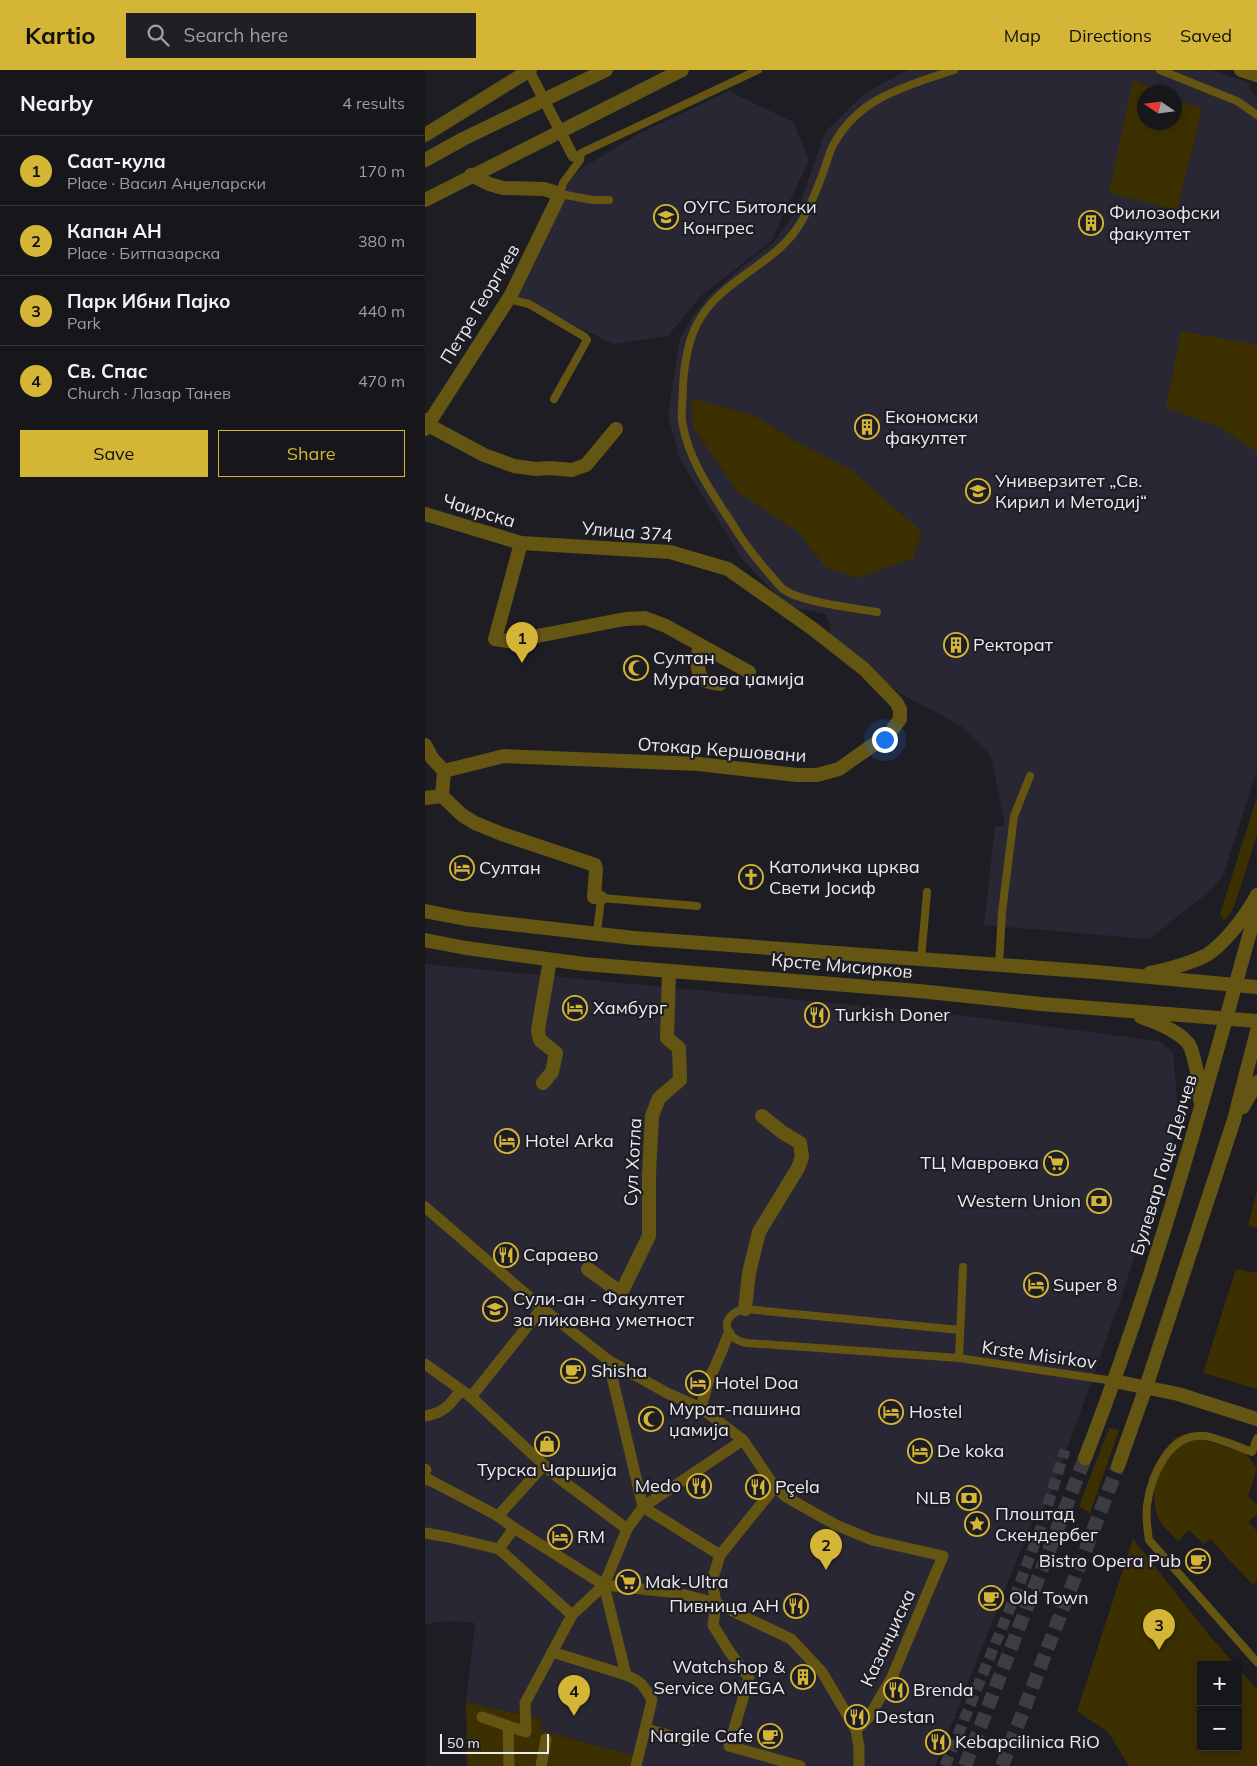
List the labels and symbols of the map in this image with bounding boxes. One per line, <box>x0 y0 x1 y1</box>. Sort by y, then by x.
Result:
north arrow <box>1137 85 1182 130</box>
place label: ОУГС Битолски Конгрес <box>683 195 817 239</box>
place label: Филозофски факултет <box>1109 201 1220 245</box>
school or university icon: ОУГС Битолски Конгрес <box>653 204 679 230</box>
building icon: Филозофски факултет <box>1078 210 1104 236</box>
street label: Петре Георгиев <box>435 240 524 368</box>
place label: Економски факултет <box>885 405 979 449</box>
building icon: Економски факултет <box>854 414 880 440</box>
place label: Универзитет „Св. Кирил и Методиј“ <box>994 469 1147 513</box>
school or university icon: Универзитет „Св. Кирил и Методиј“ <box>965 478 991 504</box>
street label: Чаирска <box>440 489 518 532</box>
street label: Улица 374 <box>580 516 673 547</box>
pin: 1 <box>506 622 538 663</box>
building icon: Ректорат <box>943 632 969 658</box>
place label: Ректорат <box>973 633 1054 656</box>
place label: Султан Муратова џамија <box>653 646 804 690</box>
mosque icon: Султан Муратова џамија <box>623 655 649 681</box>
your location <box>872 727 898 753</box>
street label: Отокар Кершовани <box>637 732 807 767</box>
hotel icon: Султан <box>449 855 475 881</box>
place label: Католичка црква Свети Јосиф <box>769 855 920 899</box>
place label: Султан <box>479 856 541 879</box>
church icon: Католичка црква Свети Јосиф <box>738 864 764 890</box>
street label: Крсте Мисирков <box>770 948 914 983</box>
hotel icon: Хамбург <box>562 995 588 1021</box>
place label: Хамбург <box>593 996 667 1019</box>
restaurant icon: Turkish Doner <box>804 1002 830 1028</box>
place label: Turkish Doner <box>835 1003 950 1026</box>
street label: Булевар Гоце Делчев <box>1125 1072 1202 1258</box>
street label: Сул Хотла <box>619 1117 646 1207</box>
hotel icon: Hotel Arka <box>494 1128 520 1154</box>
place label: Hotel Arka <box>525 1129 614 1152</box>
supermarket icon: ТЦ Мавровка <box>1043 1150 1069 1176</box>
place label: ТЦ Мавровка <box>920 1151 1039 1174</box>
bank icon: Western Union <box>1086 1188 1112 1214</box>
place label: Western Union <box>957 1189 1081 1212</box>
restaurant icon: Сараево <box>493 1242 519 1268</box>
place label: Сараево <box>523 1243 599 1266</box>
hotel icon: Super 8 <box>1023 1272 1049 1298</box>
place label: Super 8 <box>1053 1273 1117 1296</box>
place label: Сули-ан - Факултет за ликовна уметност <box>513 1287 695 1331</box>
school or university icon: Сули-ан - Факултет за ликовна уметност <box>482 1296 508 1322</box>
street label: Krste Misirkov <box>980 1335 1098 1374</box>
cafe icon: Shisha <box>560 1358 586 1384</box>
place label: Shisha <box>591 1359 647 1382</box>
hotel icon: Hotel Doa <box>685 1370 711 1396</box>
place label: Hotel Doa <box>715 1371 798 1394</box>
place label: Мурат-пашина џамија <box>669 1397 801 1441</box>
hotel icon: Hostel <box>878 1399 904 1425</box>
place label: Hostel <box>909 1400 962 1423</box>
mosque icon: Мурат-пашина џамија <box>638 1406 664 1432</box>
shop icon: Турска Чаршија <box>534 1431 560 1457</box>
hotel icon: De koka <box>907 1438 933 1464</box>
place label: De koka <box>937 1439 1004 1462</box>
place label: Турска Чаршија <box>477 1458 617 1481</box>
restaurant icon: Medo <box>686 1473 712 1499</box>
place label: Medo <box>635 1474 681 1497</box>
restaurant icon: Pçela <box>745 1474 771 1500</box>
place label: Pçela <box>775 1475 820 1498</box>
bank icon: NLB <box>956 1485 982 1511</box>
place label: NLB <box>916 1486 951 1509</box>
place label: Плоштад Скендербег <box>995 1502 1098 1546</box>
place icon: Плоштад Скендербег <box>964 1511 990 1537</box>
hotel icon: RM <box>547 1524 573 1550</box>
place label: RM <box>577 1525 605 1548</box>
pin: 2 <box>810 1529 842 1570</box>
cafe icon: Bistro Opera Pub <box>1185 1548 1211 1574</box>
place label: Bistro Opera Pub <box>1039 1549 1181 1572</box>
supermarket icon: Mak-Ultra <box>615 1569 641 1595</box>
place label: Mak-Ultra <box>645 1570 729 1593</box>
street label: Казанџиска <box>855 1585 920 1690</box>
cafe icon: Old Town <box>978 1585 1004 1611</box>
place label: Old Town <box>1009 1586 1089 1609</box>
restaurant icon: Пивница АН <box>783 1593 809 1619</box>
place label: Пивница АН <box>669 1594 779 1617</box>
pin: 3 <box>1143 1609 1175 1650</box>
place label: Watchshop & Service OMEGA <box>654 1655 786 1699</box>
building icon: Watchshop & Service OMEGA <box>790 1664 816 1690</box>
pin: 4 <box>558 1675 590 1716</box>
restaurant icon: Brenda <box>883 1677 909 1703</box>
place label: Brenda <box>913 1678 974 1701</box>
restaurant icon: Destan <box>844 1704 870 1730</box>
place label: Destan <box>875 1705 935 1728</box>
cafe icon: Nargile Cafe <box>757 1723 783 1749</box>
place label: Nargile Cafe <box>650 1724 753 1747</box>
restaurant icon: Kebapcilinica RiO <box>925 1729 951 1755</box>
place label: Kebapcilinica RiO <box>955 1730 1100 1753</box>
scale bar <box>440 1731 549 1754</box>

